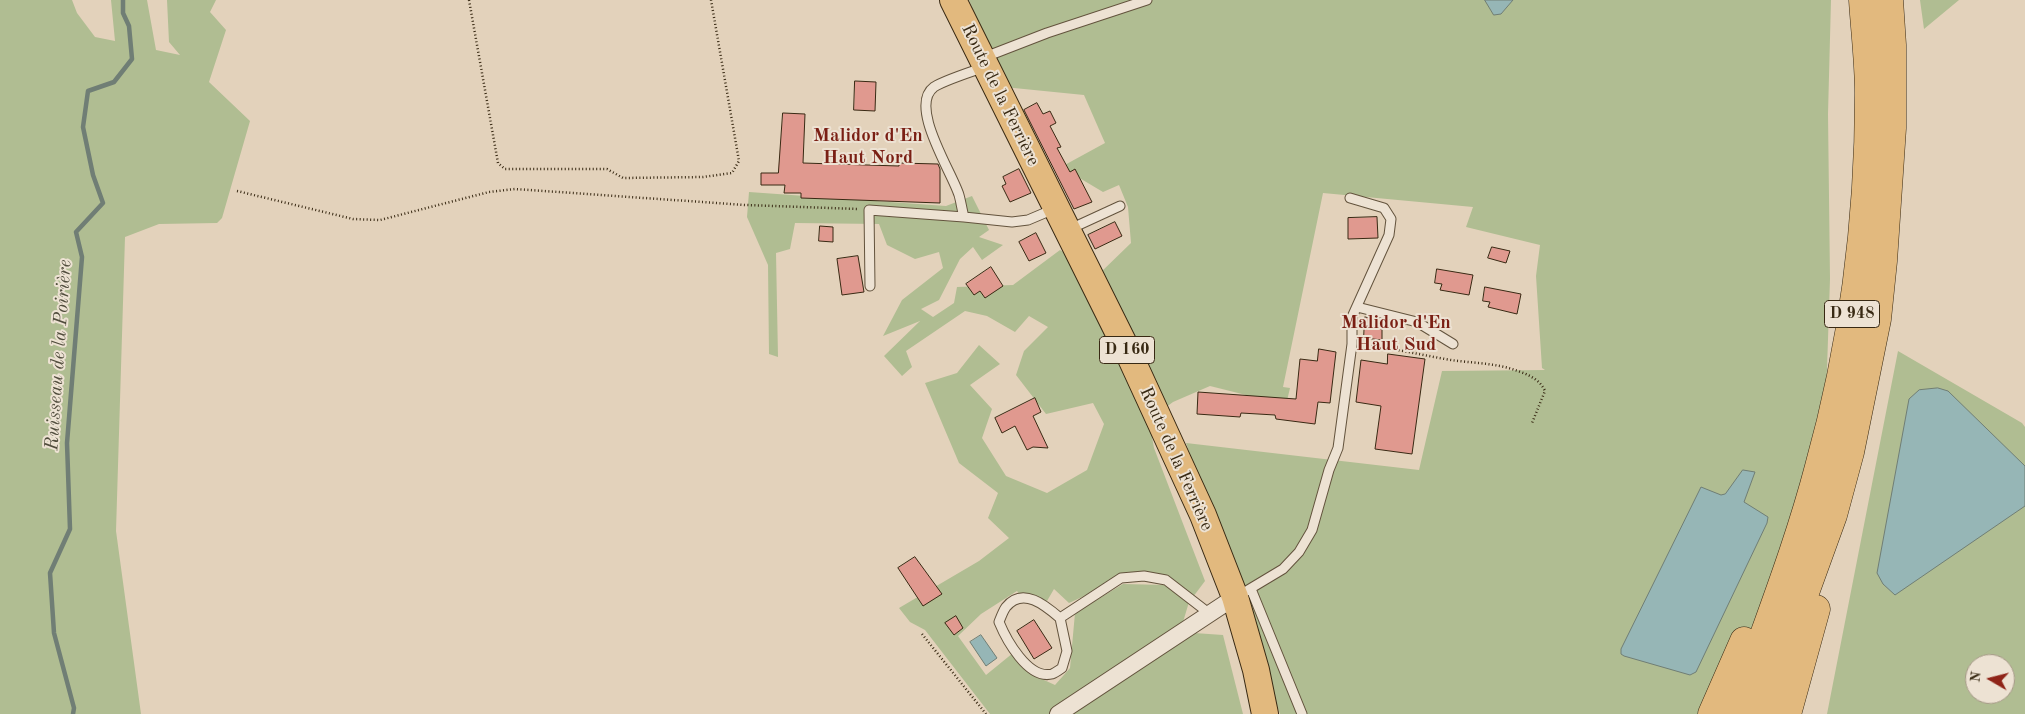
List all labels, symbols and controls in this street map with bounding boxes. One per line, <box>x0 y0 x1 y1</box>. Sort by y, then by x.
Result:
street label: Route de la Ferrière <box>956 20 1044 170</box>
district label: Malidor d'En Haut Nord <box>813 125 923 169</box>
water label: Ruisseau de la Poirière <box>41 259 77 451</box>
road number: D 948 <box>1824 300 1880 328</box>
district label: Malidor d'En Haut Sud <box>1341 312 1451 356</box>
road number: D 160 <box>1100 336 1154 364</box>
street label: Route de la Ferrière <box>1135 384 1217 534</box>
north arrow <box>1965 654 2015 704</box>
text: N <box>1968 671 1984 683</box>

